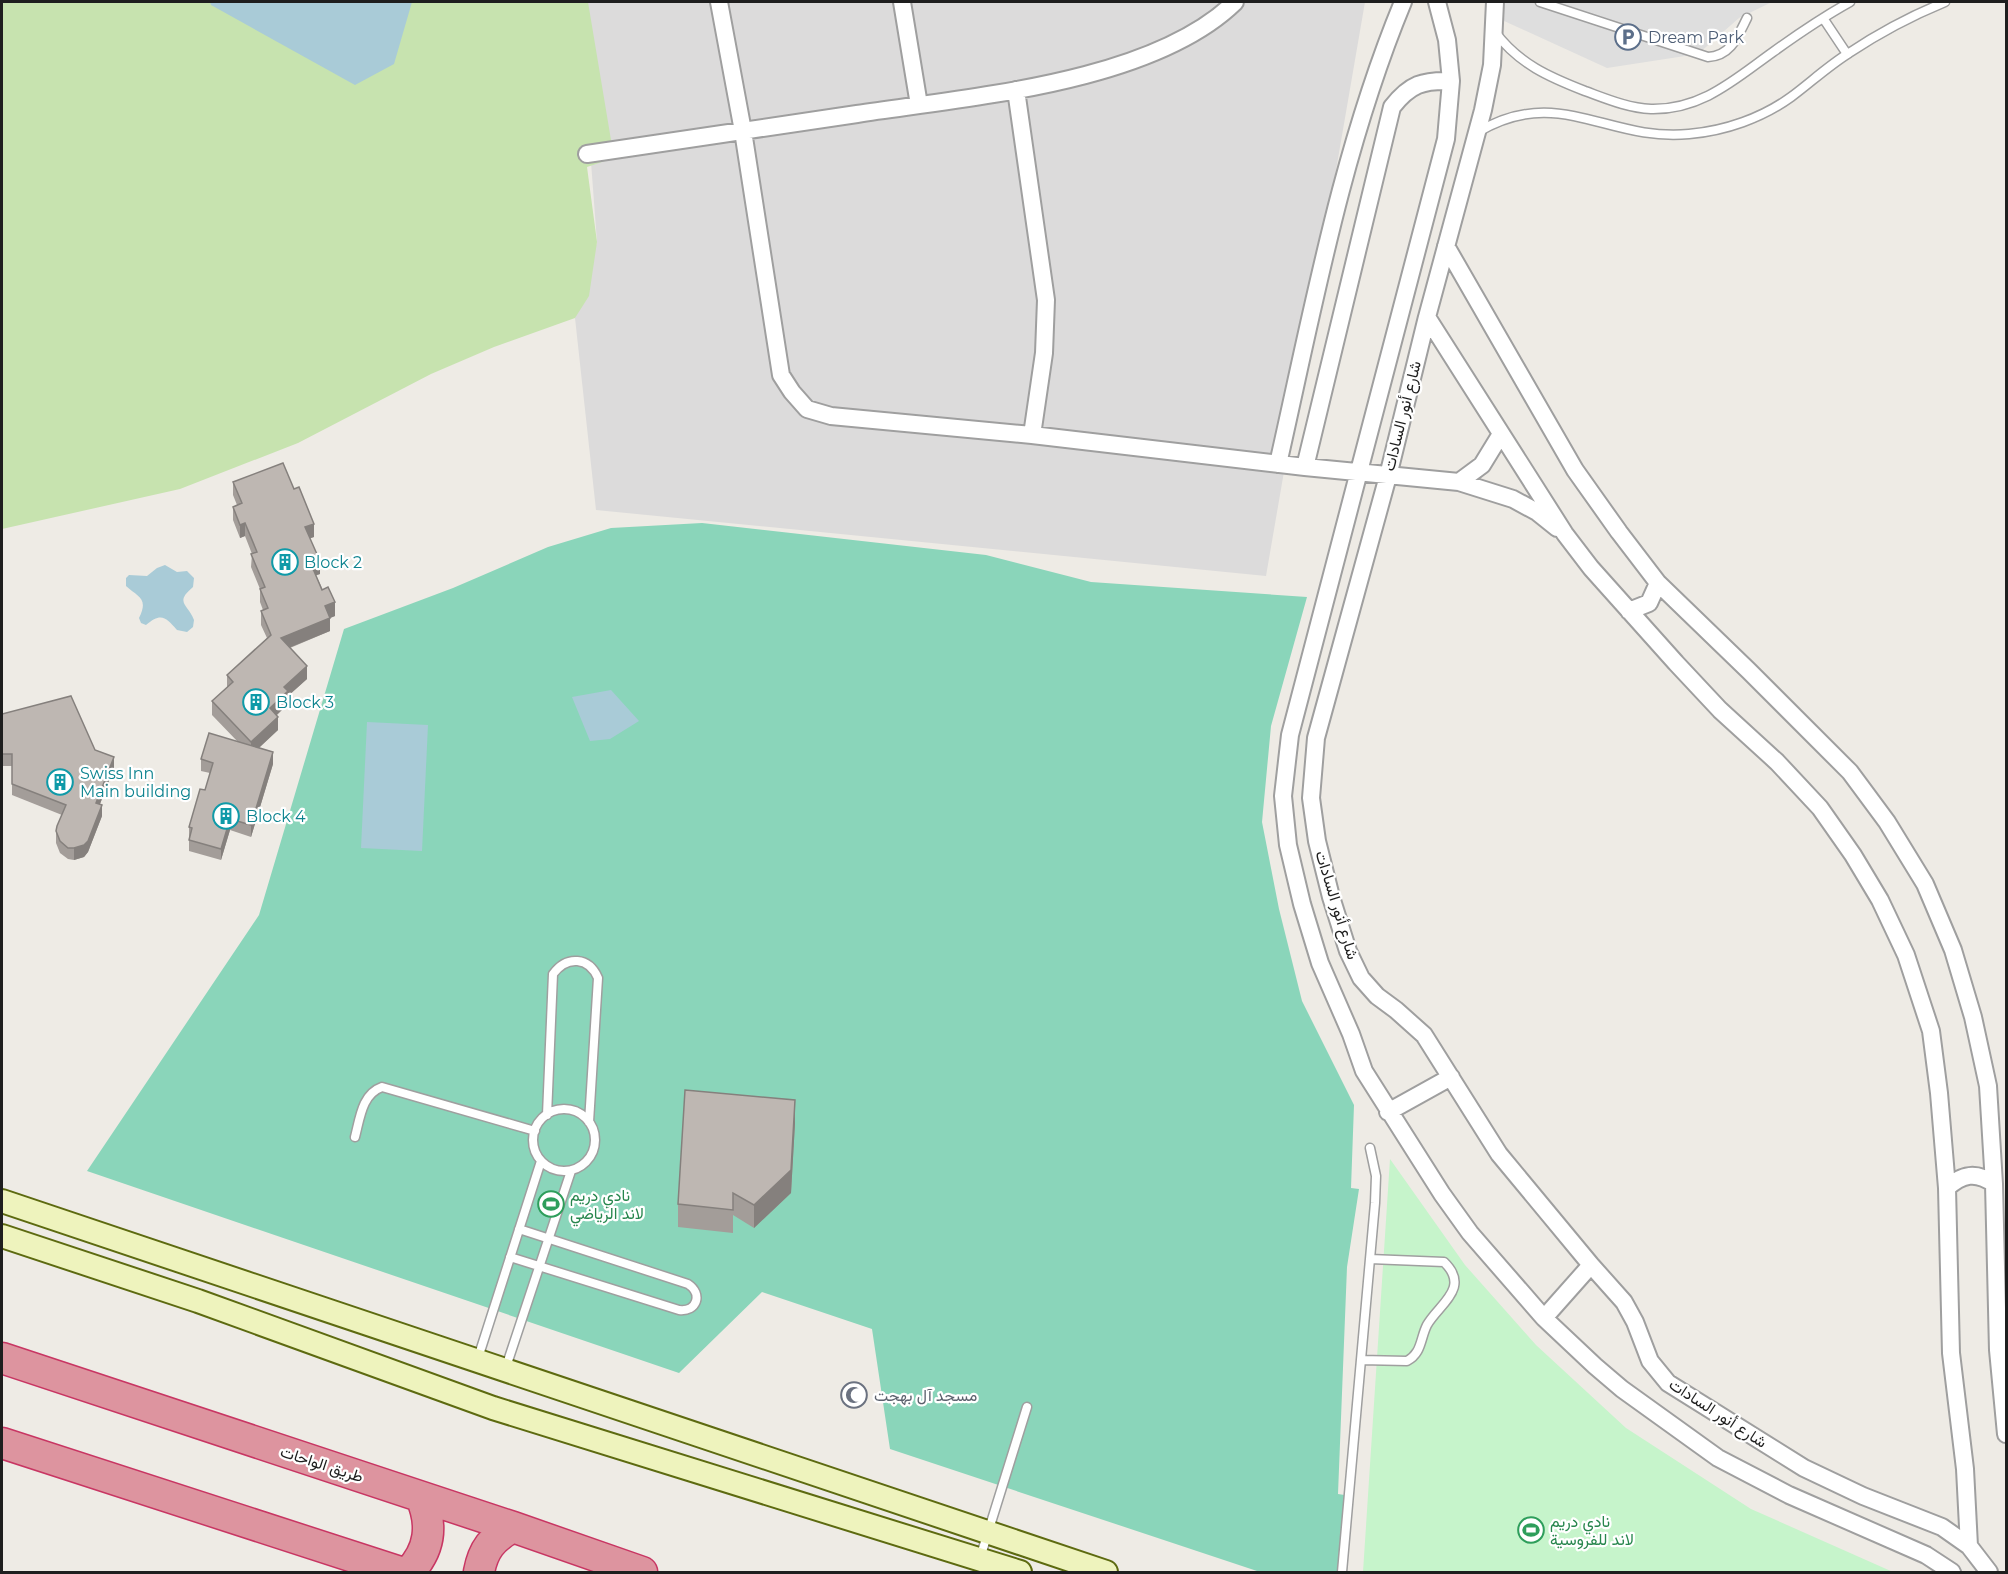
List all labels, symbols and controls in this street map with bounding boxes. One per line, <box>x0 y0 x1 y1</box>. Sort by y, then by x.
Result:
parking icon: Dream Park <box>1613 22 1643 52</box>
place label: Dream Park <box>1648 28 1744 47</box>
street label: شارع أنور السادات <box>1379 359 1427 474</box>
building icon: Block 2 <box>270 547 300 577</box>
place label: Block 2 <box>304 553 362 572</box>
building icon: Block 3 <box>241 687 271 717</box>
place label: Block 3 <box>276 693 334 712</box>
place label: Swiss Inn Main building <box>80 764 191 801</box>
building icon: Swiss Inn Main building <box>45 767 75 797</box>
building icon: Block 4 <box>211 801 241 831</box>
place label: Block 4 <box>246 807 306 826</box>
street label: شارع أنور السادات <box>1310 848 1363 962</box>
place label: نادي دريم لاند الرياضي <box>570 1186 644 1227</box>
sports icon: نادي دريم لاند الرياضي <box>536 1189 566 1219</box>
street label: شارع أنور السادات <box>1664 1374 1770 1453</box>
mosque icon: مسجد آل بهجت <box>839 1380 869 1410</box>
place label: مسجد آل بهجت <box>874 1386 977 1406</box>
street label: طريق الواحات <box>278 1442 366 1487</box>
place label: نادي دريم لاند للفروسية <box>1550 1512 1634 1550</box>
sports icon: نادي دريم لاند للفروسية <box>1516 1515 1546 1545</box>

